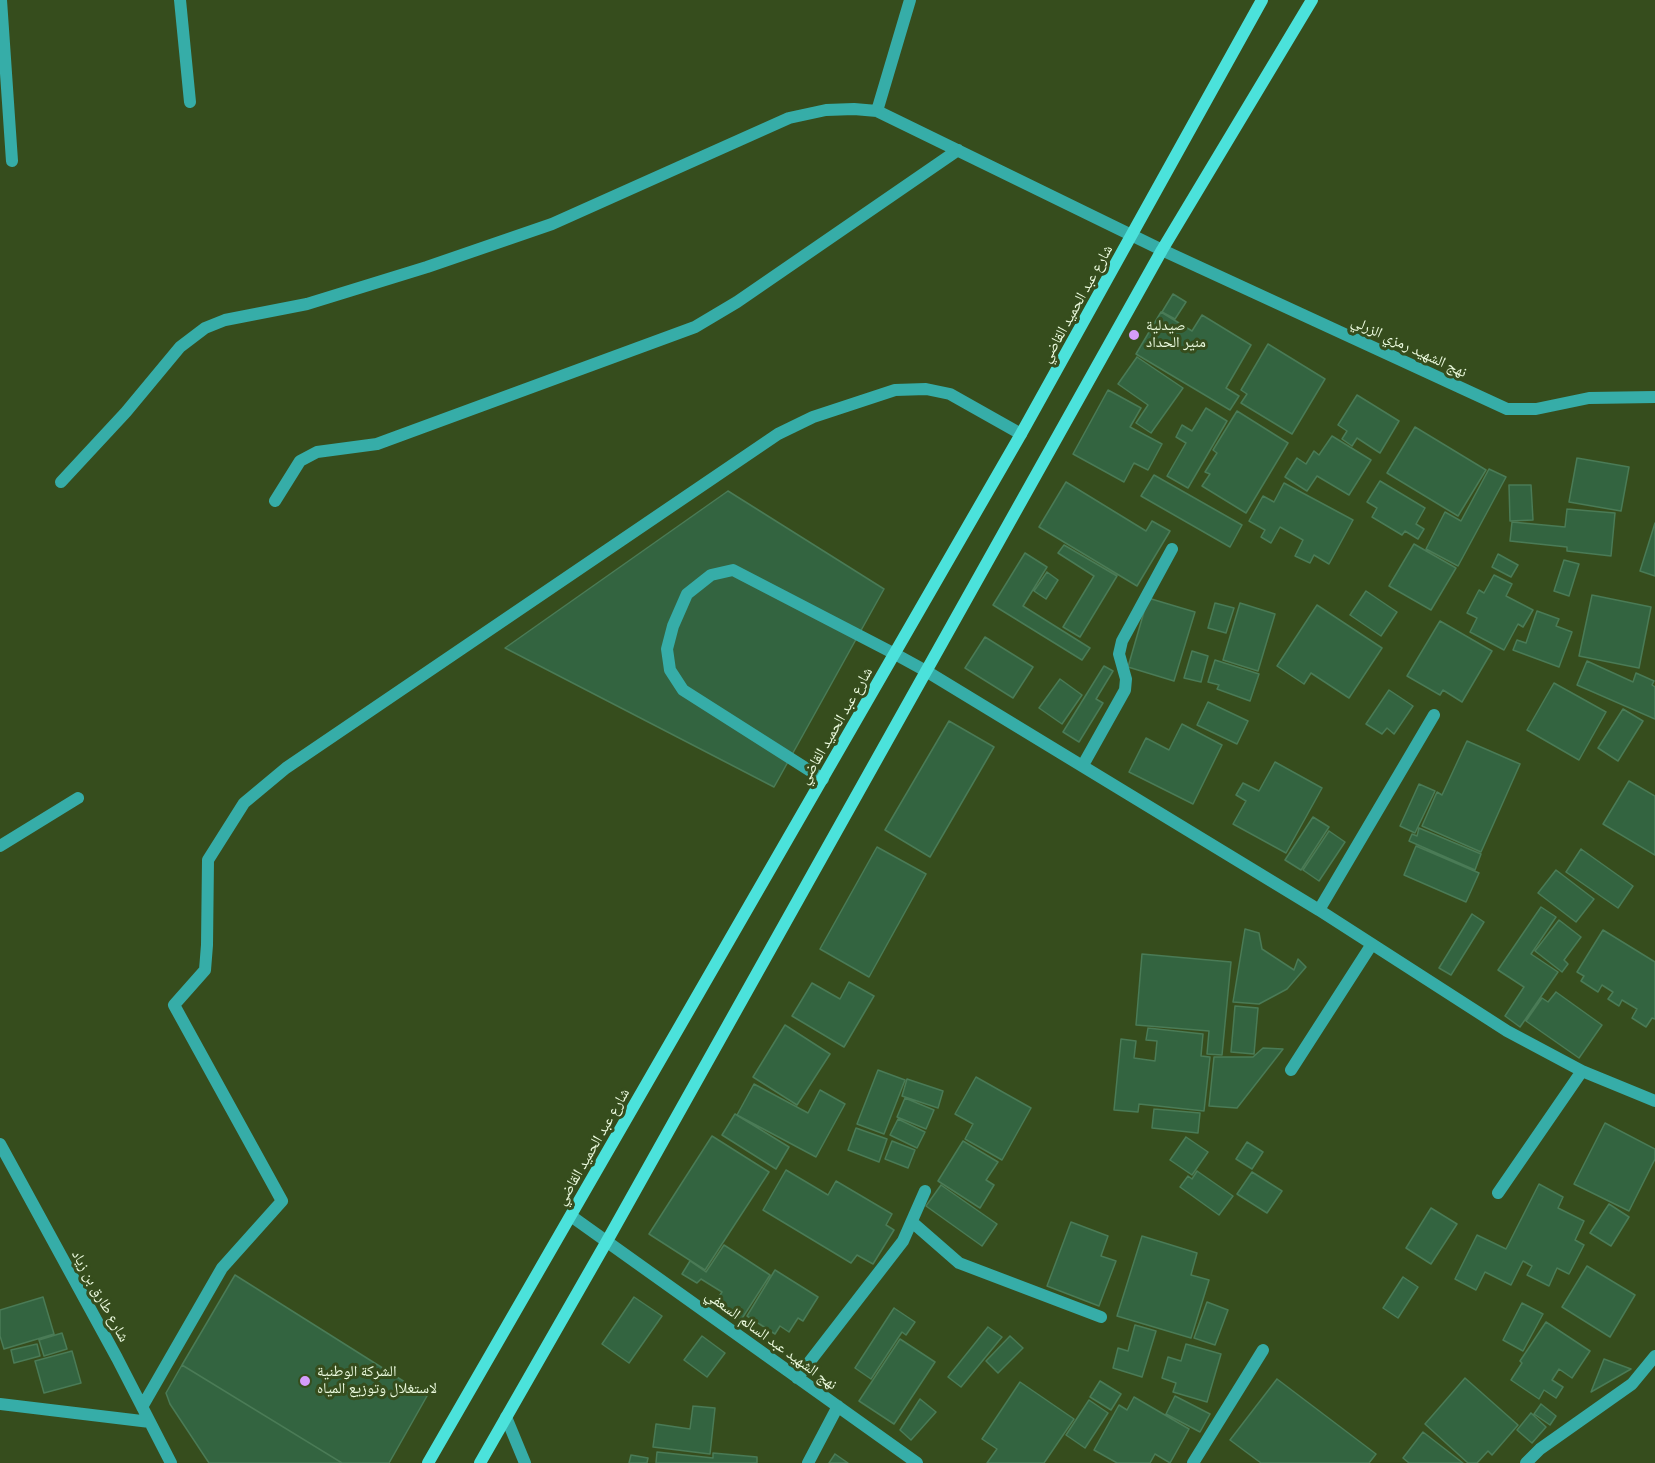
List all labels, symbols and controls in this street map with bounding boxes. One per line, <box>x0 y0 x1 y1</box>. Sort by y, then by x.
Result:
street label: شارع عبد الحميد القاضي <box>1037 242 1117 366</box>
street label: نهج الشهيد رمزي الزرلي <box>1348 312 1470 382</box>
place label: صيدلية منير الحداد <box>1146 317 1206 352</box>
marker: صيدلية منير الحداد <box>1127 328 1141 342</box>
street label: شارع عبد الحميد القاضي <box>795 664 877 788</box>
street label: شارع عبد الحميد القاضي <box>552 1085 634 1209</box>
street label: شارع طارق بن زياد <box>67 1247 133 1345</box>
street label: نهج الشهيد عبد السالم السعفي <box>702 1286 840 1394</box>
place label: الشركة الوطنية لاستغلال وتوزيع المياه <box>317 1363 437 1398</box>
marker: الشركة الوطنية لاستغلال وتوزيع المياه <box>298 1374 312 1388</box>

